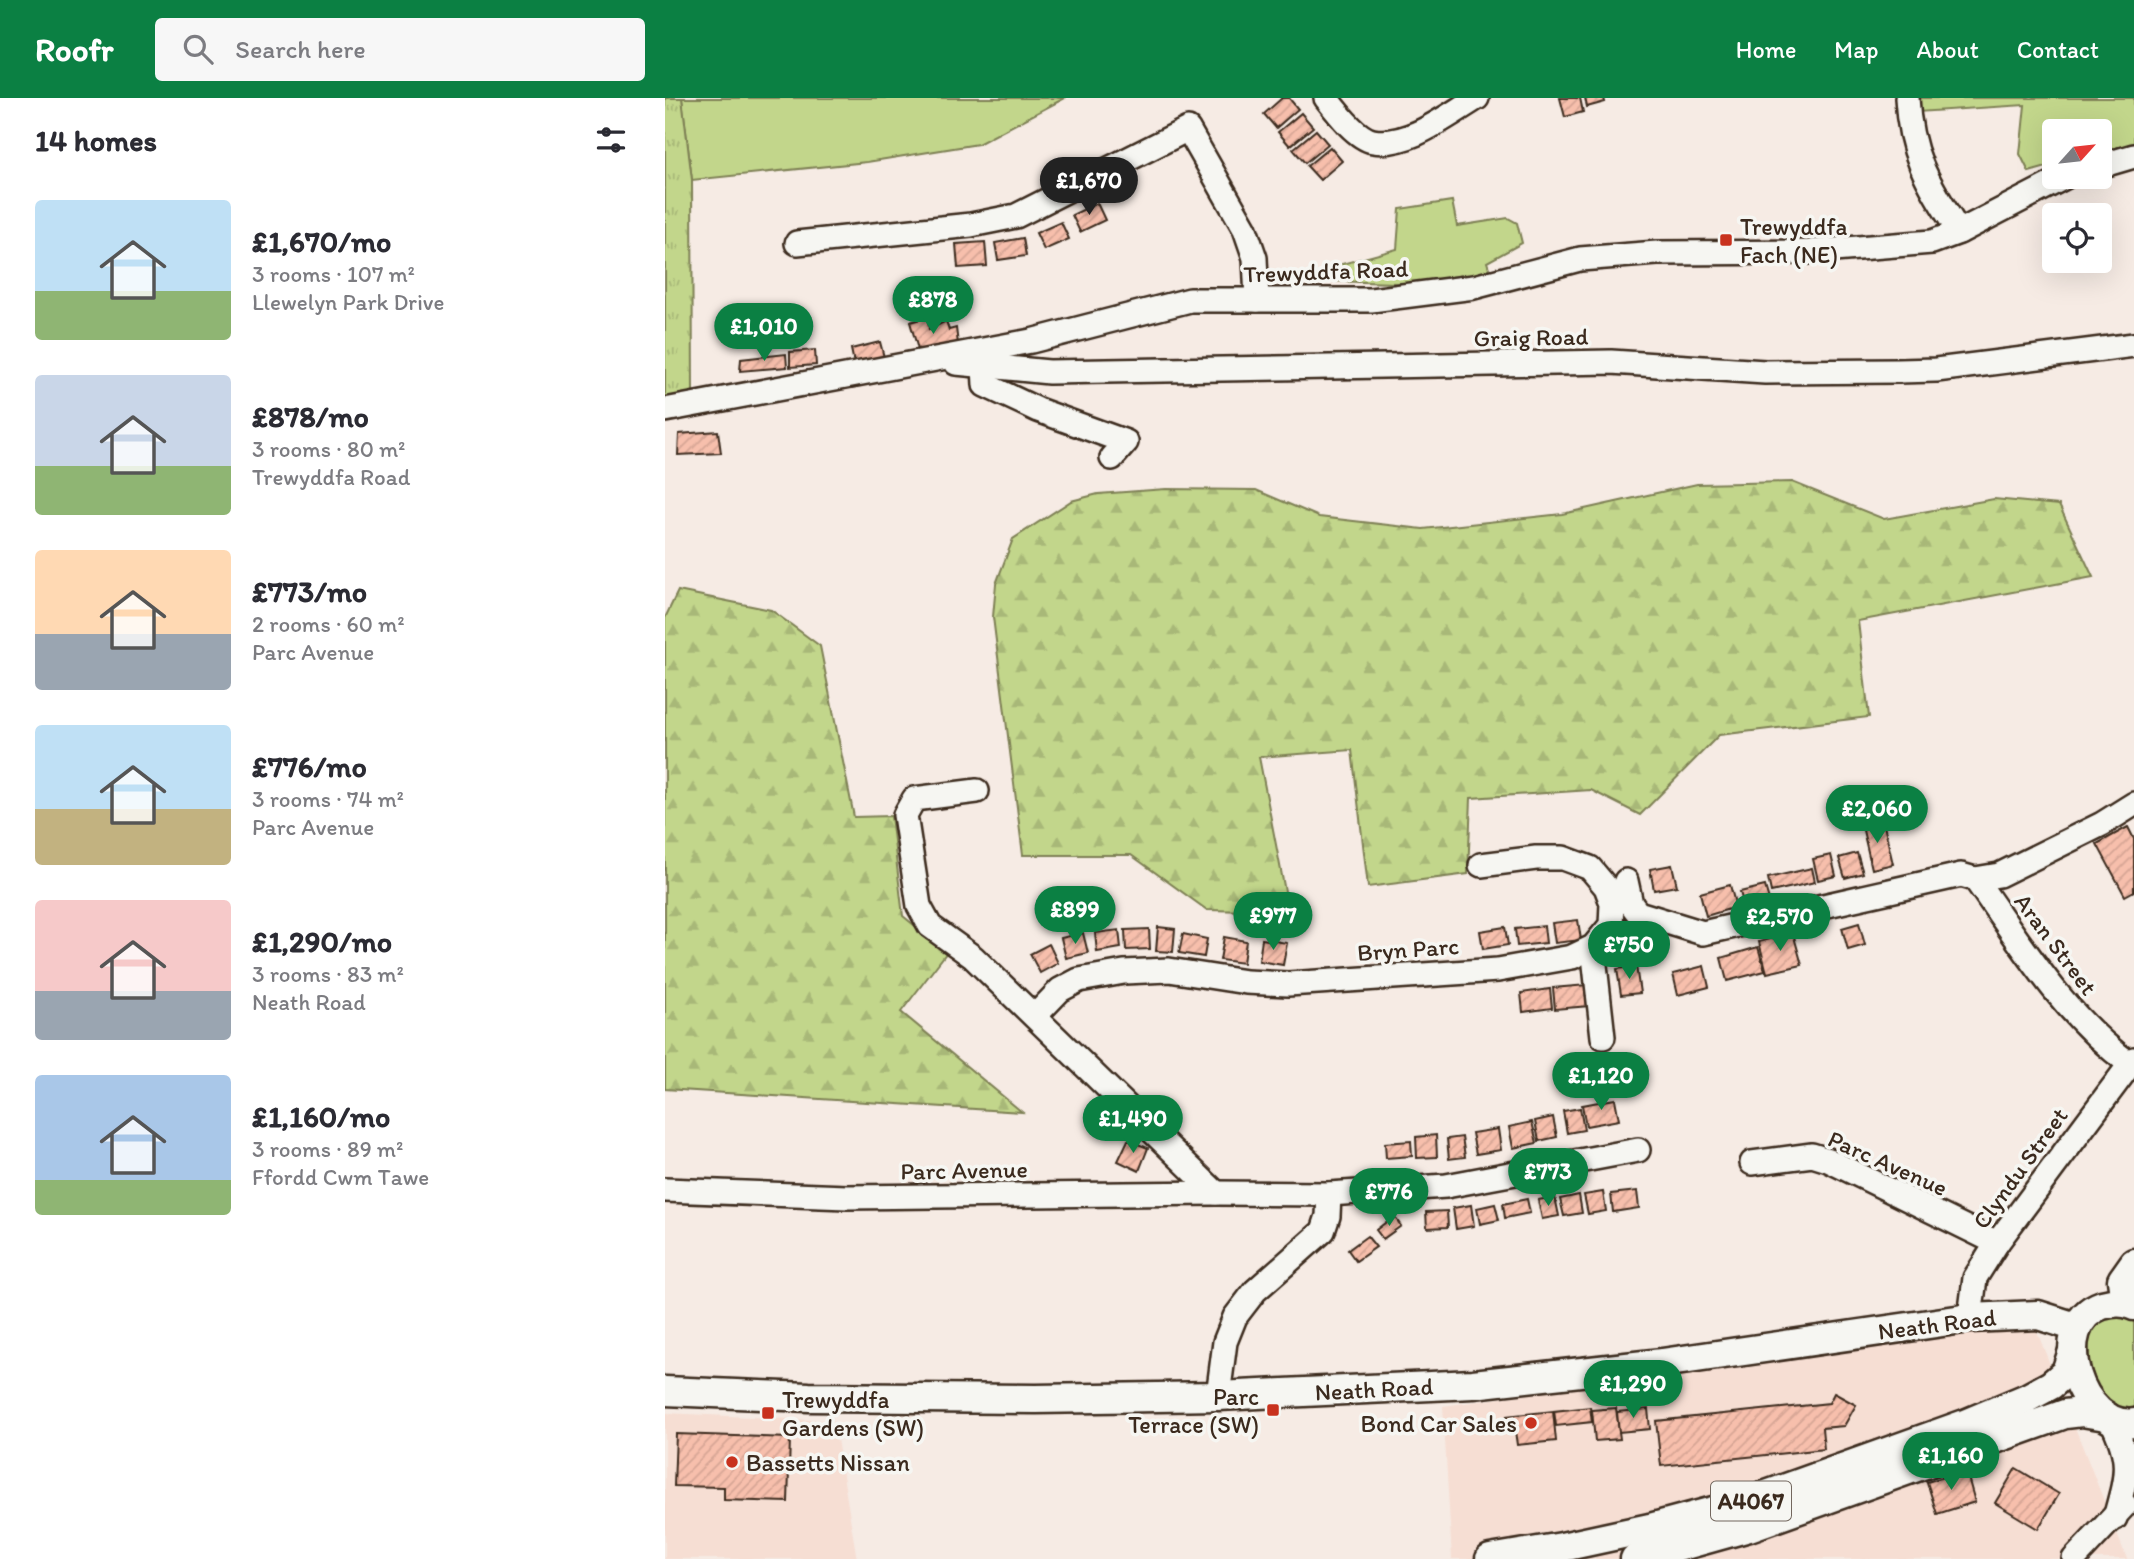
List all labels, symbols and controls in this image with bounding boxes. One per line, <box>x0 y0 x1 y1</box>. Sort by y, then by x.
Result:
search box <box>155 18 645 81</box>
text: Roofr <box>35 30 113 69</box>
icon: search <box>179 30 217 68</box>
text: Search here <box>235 33 366 65</box>
text: Home <box>1736 35 1796 64</box>
text: Map <box>1834 35 1878 64</box>
text: About <box>1916 35 1979 64</box>
text: Contact <box>2017 35 2099 64</box>
north arrow <box>2042 119 2112 189</box>
map controls <box>2042 119 2112 273</box>
icon: filters <box>592 121 630 159</box>
text: 14 homes <box>35 122 157 159</box>
pin: £1,670 <box>1032 158 1146 217</box>
text: £1,670 <box>1056 166 1122 194</box>
button: locate <box>2042 203 2112 273</box>
place label: Trewyddfa Fach (NE) <box>1740 212 1848 269</box>
text: £1,670/mo <box>252 223 391 260</box>
icon: home <box>91 228 175 312</box>
marker: Trewyddfa Fach (NE) <box>1718 232 1734 248</box>
street label: Trewyddfa Road <box>1243 254 1409 288</box>
text: 3 rooms · 107 m² <box>252 260 415 288</box>
pin: £878 <box>892 276 974 336</box>
text: £878 <box>909 285 957 313</box>
text: Llewelyn Park Drive <box>252 288 444 316</box>
pin: £1,010 <box>707 303 821 363</box>
text: £1,010 <box>730 312 798 340</box>
street label: Graig Road <box>1473 321 1589 353</box>
text: £878/mo <box>252 398 369 435</box>
icon: home <box>91 403 175 487</box>
text: 3 rooms · 80 m² <box>252 435 406 463</box>
text: Trewyddfa Road <box>252 463 410 491</box>
text: £773/mo <box>252 573 367 610</box>
icon: home <box>91 578 175 662</box>
text: 2 rooms · 60 m² <box>252 610 405 638</box>
text: Parc Avenue <box>252 638 374 666</box>
text: £776/mo <box>252 748 367 785</box>
icon: home <box>91 753 175 837</box>
text: 3 rooms · 74 m² <box>252 785 404 813</box>
pin: £2,060 <box>1820 786 1934 845</box>
text: £2,060 <box>1842 794 1912 822</box>
text: Parc Avenue <box>252 813 374 841</box>
pin: £899 <box>1034 886 1116 946</box>
street label: Aran Street <box>2008 888 2104 1000</box>
pin: £977 <box>1232 892 1314 952</box>
pin: £2,570 <box>1723 894 1837 953</box>
text: £899 <box>1051 895 1099 923</box>
text: £977 <box>1249 901 1297 929</box>
text: £2,570 <box>1746 902 1814 930</box>
pin: £750 <box>1588 922 1670 981</box>
text: £1,290/mo <box>252 923 392 960</box>
icon: home <box>91 928 175 1012</box>
text: £750 <box>1604 930 1654 958</box>
street label: Bryn Parc <box>1356 931 1460 967</box>
text: 3 rooms · 83 m² <box>252 960 404 988</box>
text: Neath Road <box>252 988 366 1016</box>
pin: £1,120 <box>1544 1052 1658 1112</box>
text: £1,120 <box>1568 1061 1634 1089</box>
pin: £1,490 <box>1076 1096 1190 1155</box>
text: £1,160/mo <box>252 1098 390 1135</box>
street label: Clyndu Street <box>1966 1102 2074 1234</box>
icon: home <box>91 1103 175 1187</box>
text: £1,490 <box>1099 1104 1167 1132</box>
street label: Parc Avenue <box>1824 1124 1952 1202</box>
text: 3 rooms · 89 m² <box>252 1135 403 1163</box>
pin: £773 <box>1507 1148 1589 1208</box>
street label: Parc Avenue <box>900 1154 1028 1186</box>
text: £773 <box>1524 1157 1572 1185</box>
text: Ffordd Cwm Tawe <box>252 1163 429 1191</box>
pin: £776 <box>1348 1168 1430 1228</box>
text: £776 <box>1365 1177 1413 1205</box>
street label: Neath Road <box>1876 1302 1998 1346</box>
pin: £1,290 <box>1576 1360 1690 1420</box>
text: £1,290 <box>1600 1369 1666 1397</box>
street label: Neath Road <box>1314 1371 1434 1407</box>
place label: Parc Terrace (SW) <box>1128 1382 1259 1439</box>
place label: Trewyddfa Gardens (SW) <box>782 1385 924 1442</box>
marker: Parc Terrace (SW) <box>1265 1402 1281 1418</box>
marker: Trewyddfa Gardens (SW) <box>760 1405 776 1421</box>
place label: Bond Car Sales <box>1360 1409 1517 1438</box>
marker: Bond Car Sales <box>1523 1415 1539 1431</box>
pin: £1,160 <box>1894 1432 2008 1492</box>
text: £1,160 <box>1918 1441 1984 1469</box>
place label: Bassetts Nissan <box>746 1448 910 1477</box>
marker: Bassetts Nissan <box>724 1454 740 1470</box>
road number: A4067 <box>1711 1482 1791 1520</box>

